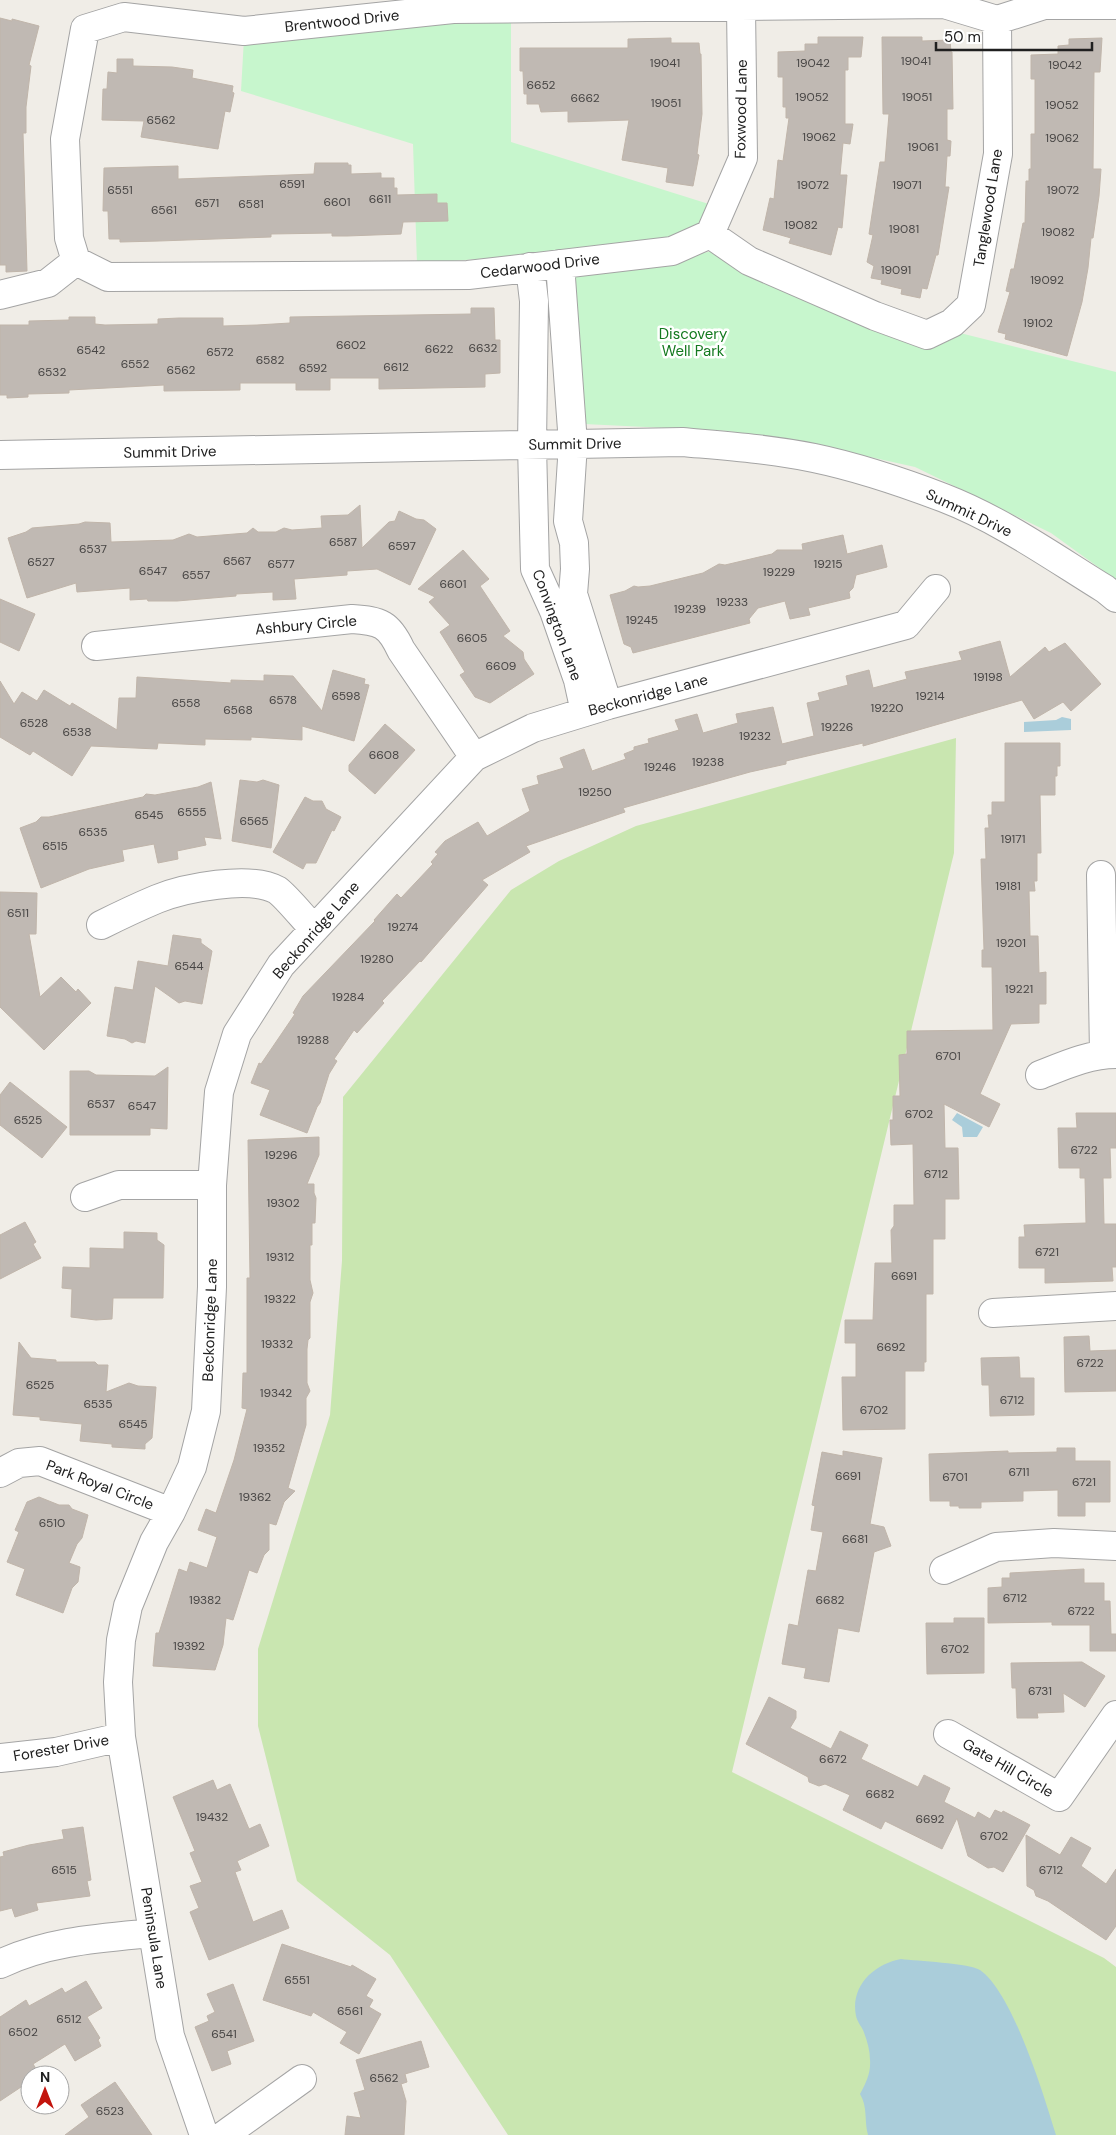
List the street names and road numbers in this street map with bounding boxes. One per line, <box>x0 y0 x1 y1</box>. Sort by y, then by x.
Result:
street label: Brentwood Drive <box>284 5 400 37</box>
street label: Foxwood Lane <box>730 59 752 159</box>
street label: Tanglewood Lane <box>969 147 1007 269</box>
street label: Cedarwood Drive <box>479 249 601 283</box>
street label: Summit Drive <box>528 433 622 455</box>
street label: Summit Drive <box>123 441 217 463</box>
street label: Summit Drive <box>923 484 1015 542</box>
street label: Convington Lane <box>528 567 586 683</box>
street label: Ashbury Circle <box>254 611 358 639</box>
street label: Beckonridge Lane <box>586 669 710 721</box>
street label: Beckonridge Lane <box>268 877 364 983</box>
street label: Beckonridge Lane <box>198 1258 222 1382</box>
street label: Park Royal Circle <box>43 1455 157 1515</box>
street label: Forester Drive <box>12 1730 110 1766</box>
street label: Gate Hill Circle <box>959 1734 1057 1802</box>
street label: Peninsula Lane <box>136 1886 172 1990</box>

